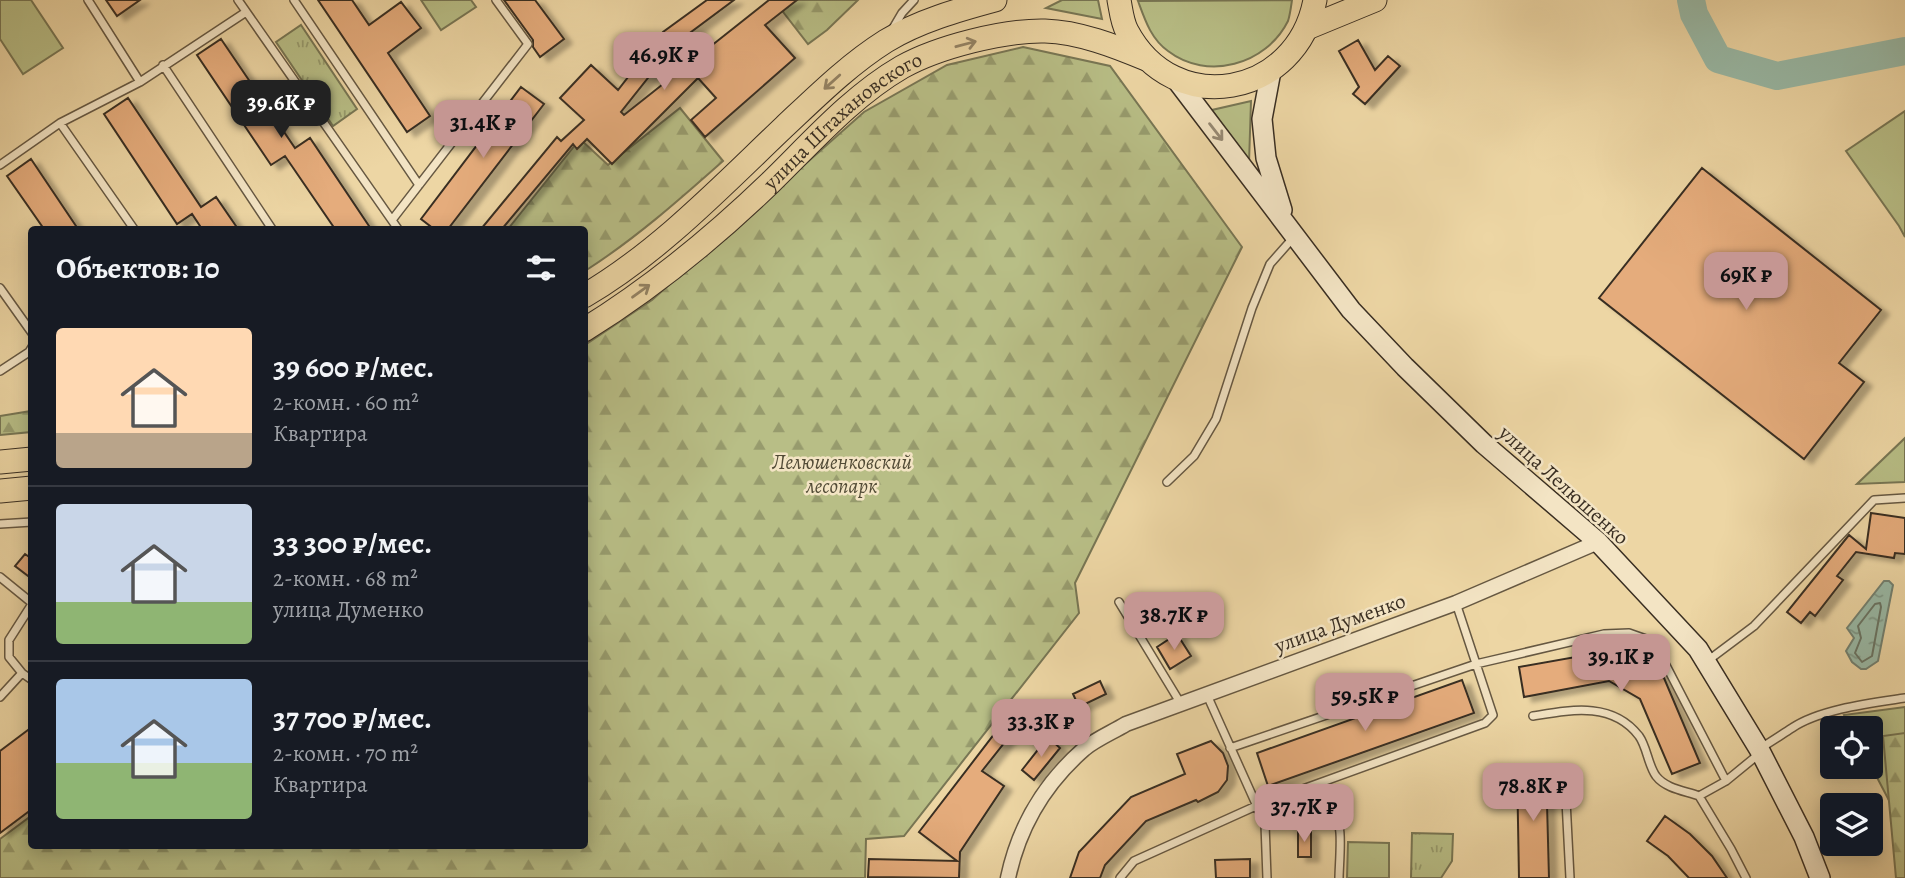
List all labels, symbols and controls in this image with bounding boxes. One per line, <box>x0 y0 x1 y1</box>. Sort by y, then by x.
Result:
pin: 46.9K ₽ <box>599 32 729 92</box>
one-way arrow <box>954 37 976 50</box>
text: 46.9K ₽ <box>629 39 699 70</box>
street label: улица Штахановского <box>757 45 927 197</box>
one-way arrow <box>823 74 841 90</box>
pin: 39.6K ₽ <box>216 80 346 140</box>
text: 39.6K ₽ <box>247 87 315 118</box>
pin: 31.4K ₽ <box>418 100 548 160</box>
text: 31.4K ₽ <box>450 107 516 138</box>
one-way arrow <box>1209 123 1224 141</box>
text: Объектов: 10 <box>56 248 219 288</box>
icon: filters <box>522 249 560 287</box>
pin: 69K ₽ <box>1697 252 1795 312</box>
text: 69K ₽ <box>1720 259 1772 290</box>
one-way arrow <box>631 284 650 298</box>
text: 39 600 ₽/мес. <box>273 347 434 387</box>
icon: home <box>112 356 196 440</box>
text: 2-комн. · 60 m² <box>273 387 419 418</box>
text: Квартира <box>273 418 368 449</box>
street label: улица Лелюшенко <box>1492 418 1635 551</box>
park label: Лелюшенковский лесопарк <box>771 448 912 500</box>
text: 33 300 ₽/мес. <box>273 523 432 563</box>
icon: home <box>112 532 196 616</box>
text: 2-комн. · 68 m² <box>273 563 418 594</box>
street label: улица Думенко <box>1270 586 1409 660</box>
pin: 38.7K ₽ <box>1109 592 1239 652</box>
text: улица Думенко <box>273 594 424 625</box>
text: 38.7K ₽ <box>1140 599 1208 630</box>
pin: 39.1K ₽ <box>1556 634 1686 694</box>
text: 39.1K ₽ <box>1588 641 1654 672</box>
pin: 59.5K ₽ <box>1300 674 1430 733</box>
text: 59.5K ₽ <box>1331 680 1399 711</box>
text: 37 700 ₽/мес. <box>273 698 432 738</box>
pin: 33.3K ₽ <box>976 700 1106 759</box>
text: 33.3K ₽ <box>1008 706 1074 737</box>
icon: home <box>112 707 196 791</box>
map controls <box>1820 716 1883 856</box>
button: locate <box>1820 716 1883 779</box>
text: 2-комн. · 70 m² <box>273 738 418 769</box>
pin: 78.8K ₽ <box>1468 764 1598 823</box>
text: Квартира <box>273 769 368 800</box>
text: 78.8K ₽ <box>1498 770 1568 801</box>
pin: 37.7K ₽ <box>1239 784 1369 844</box>
text: 37.7K ₽ <box>1271 791 1337 822</box>
button: layers <box>1820 793 1883 856</box>

